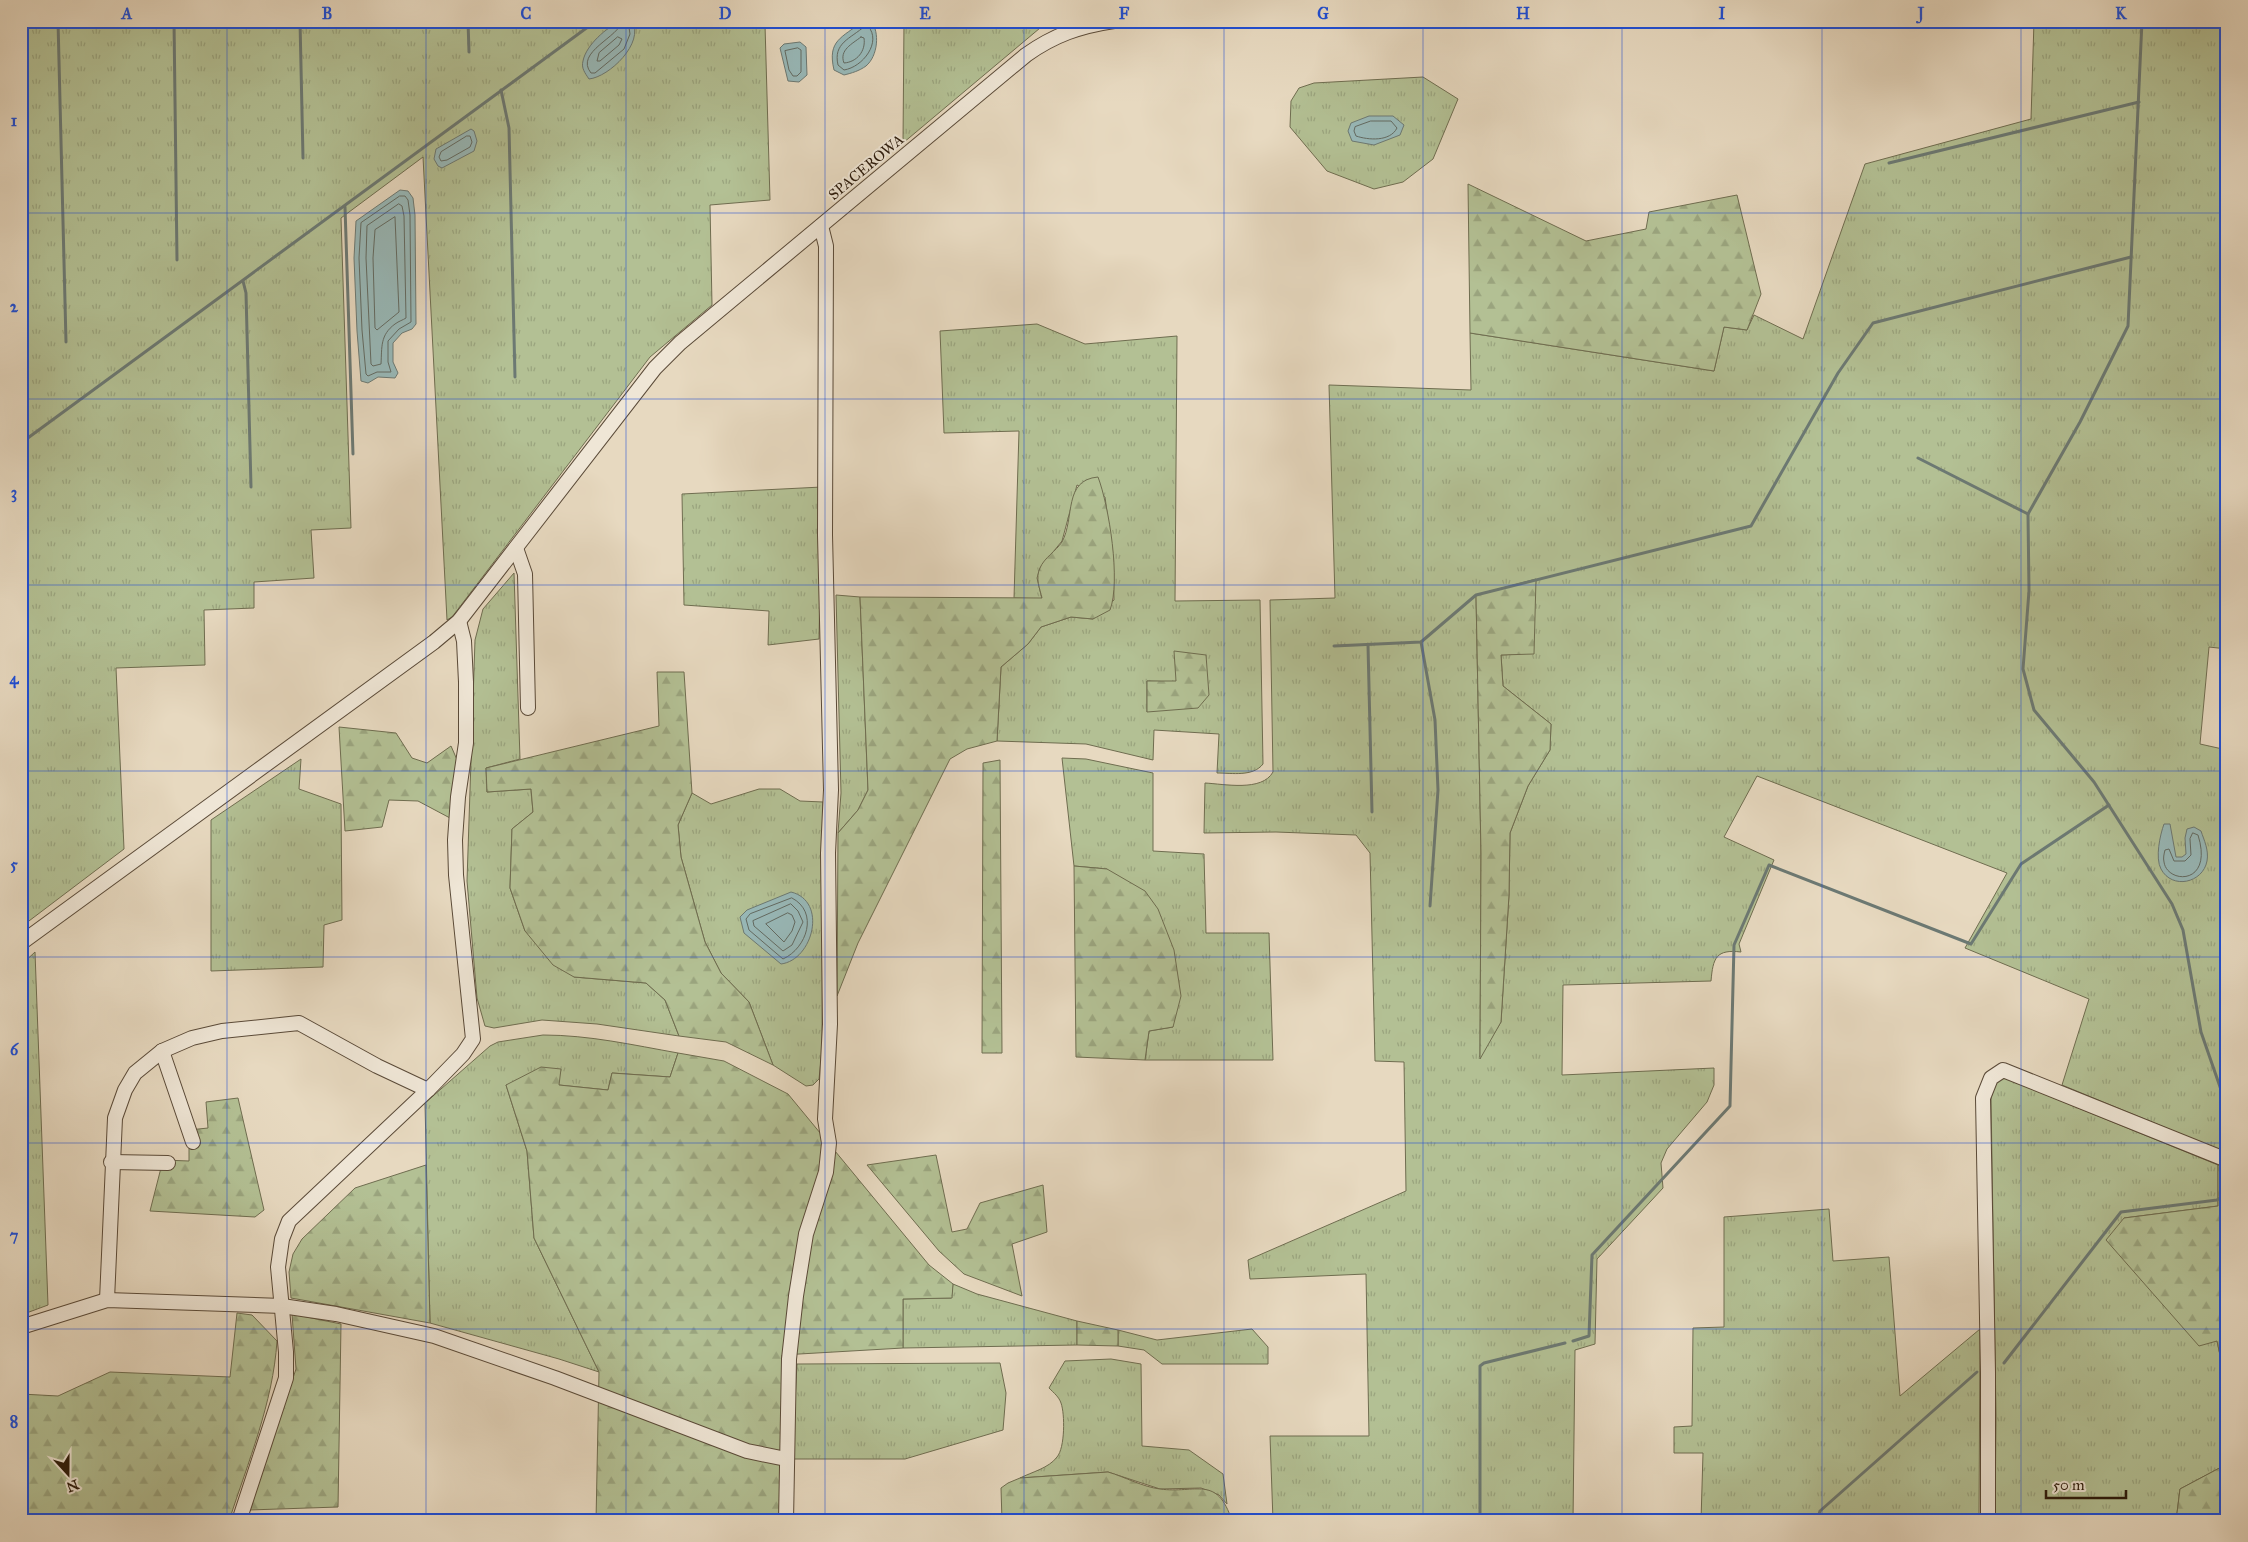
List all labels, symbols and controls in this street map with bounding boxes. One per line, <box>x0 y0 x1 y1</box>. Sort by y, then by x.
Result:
text: A <box>121 4 133 23</box>
text: B <box>322 4 332 23</box>
text: C <box>521 4 532 23</box>
text: D <box>719 4 732 23</box>
text: E <box>919 4 931 23</box>
text: F <box>1119 4 1130 23</box>
text: G <box>1317 4 1329 23</box>
text: H <box>1516 4 1530 23</box>
text: I <box>1719 4 1726 23</box>
text: J <box>1916 4 1925 24</box>
text: K <box>2115 4 2127 23</box>
text: 1 <box>11 111 18 130</box>
street label: SPACEROWA <box>825 130 907 204</box>
text: 2 <box>10 297 19 316</box>
text: 3 <box>11 483 17 503</box>
text: 4 <box>10 669 20 689</box>
text: 5 <box>10 855 18 874</box>
text: 6 <box>10 1040 19 1059</box>
text: 7 <box>10 1226 19 1245</box>
text: 8 <box>10 1412 18 1431</box>
north arrow <box>42 1450 92 1500</box>
scale bar <box>2046 1467 2126 1499</box>
text: N <box>64 1476 81 1496</box>
text: 50 m <box>2053 1476 2085 1494</box>

